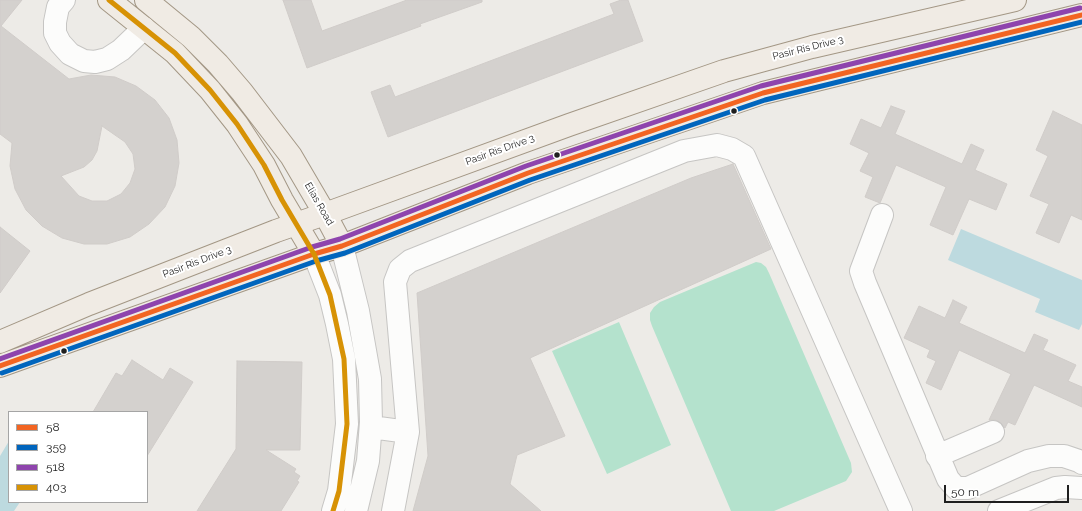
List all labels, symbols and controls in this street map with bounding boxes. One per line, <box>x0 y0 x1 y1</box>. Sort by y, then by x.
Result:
street label: Pasir Ris Drive 3 <box>771 33 845 63</box>
unlabelled marker <box>729 106 739 116</box>
street label: Pasir Ris Drive 3 <box>464 132 536 168</box>
unlabelled marker <box>552 150 562 160</box>
street label: Elias Road <box>302 180 336 228</box>
street label: Pasir Ris Drive 3 <box>161 243 233 281</box>
unlabelled marker <box>59 346 69 356</box>
legend <box>8 411 148 503</box>
text: 58 <box>46 420 60 434</box>
text: 359 <box>46 440 66 454</box>
text: 518 <box>46 460 65 474</box>
scale bar <box>946 477 1071 503</box>
text: 403 <box>46 480 66 494</box>
text: 50 m <box>951 485 979 499</box>

